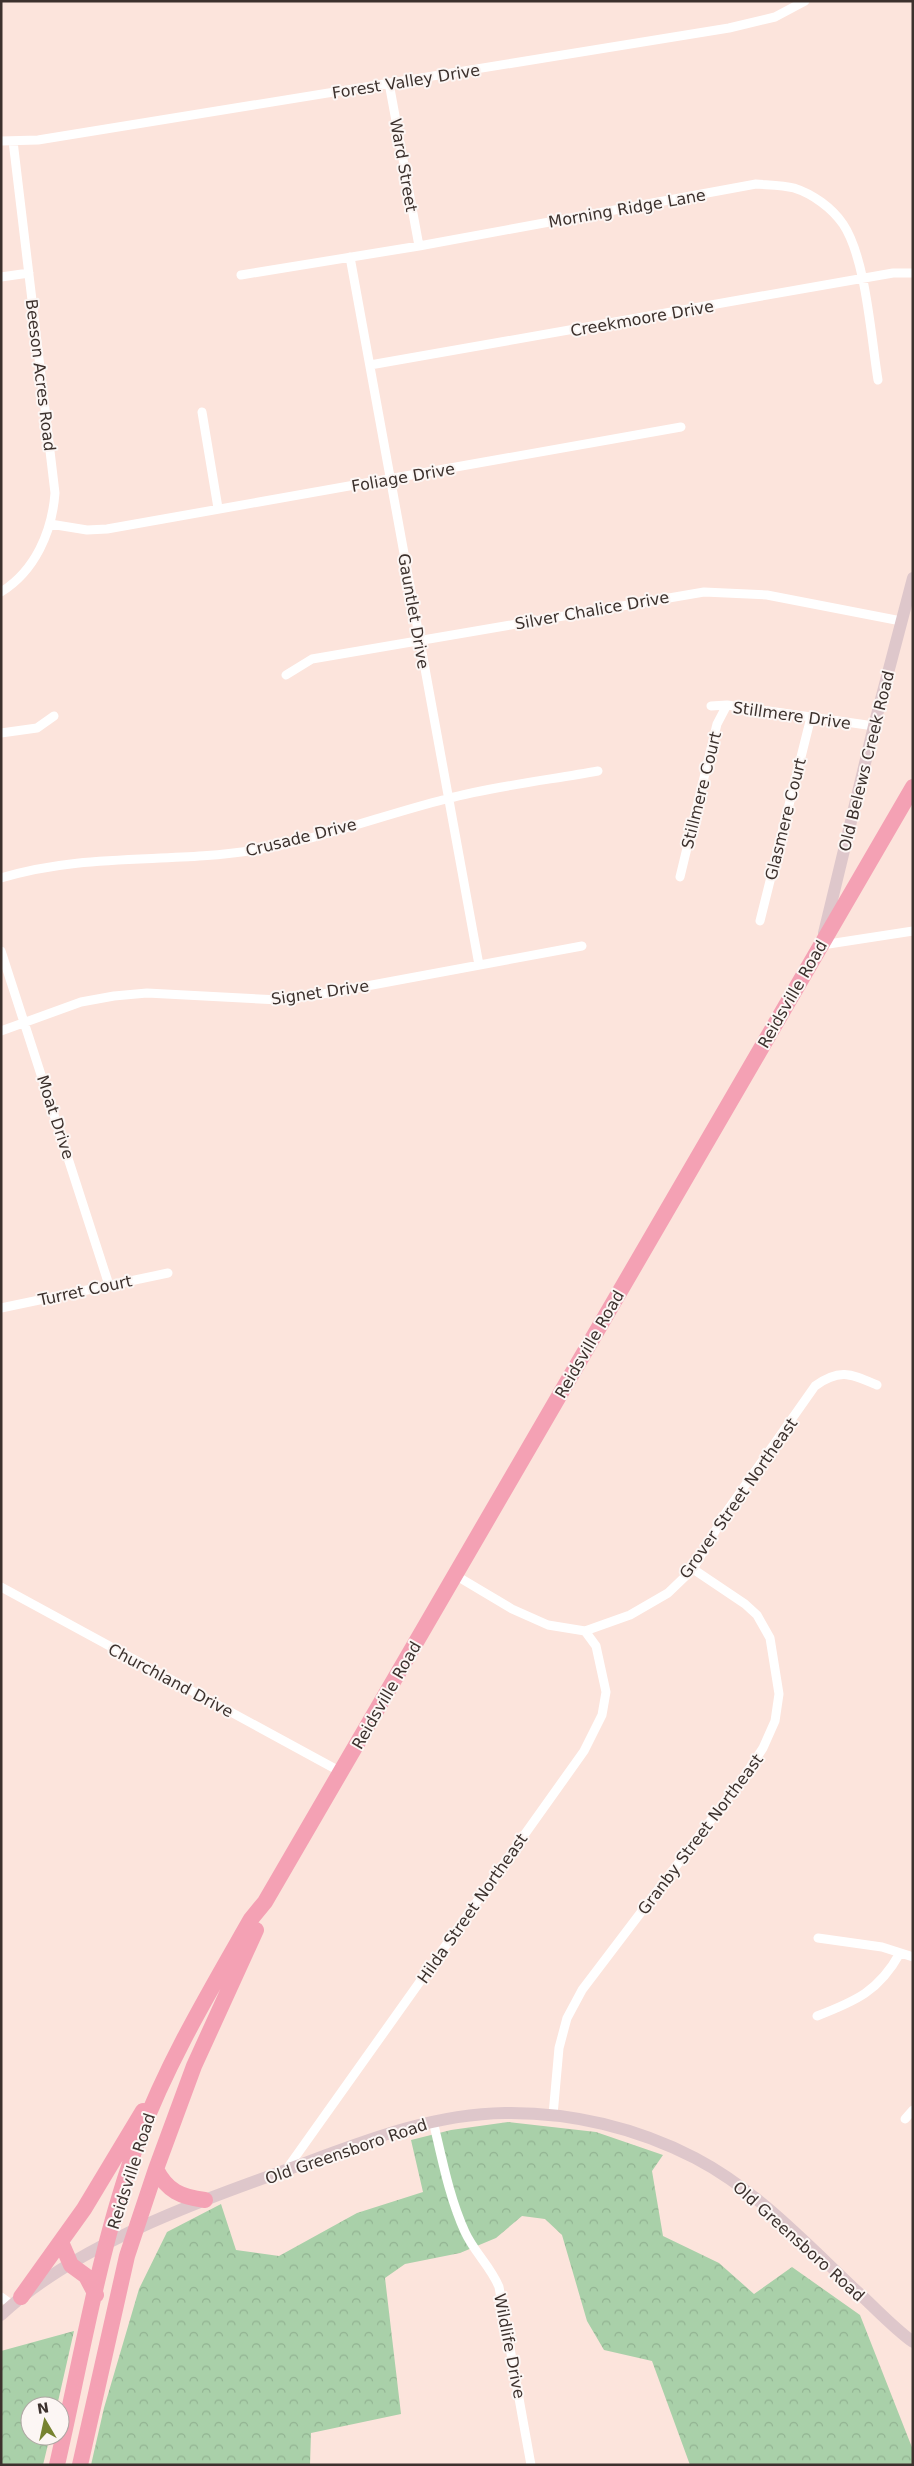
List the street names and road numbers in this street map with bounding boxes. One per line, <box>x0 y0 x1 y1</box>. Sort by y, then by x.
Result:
street label: Forest Valley Drive <box>331 60 481 103</box>
street label: Ward Street <box>386 117 421 213</box>
street label: Morning Ridge Lane <box>547 185 707 232</box>
street label: Creekmoore Drive <box>569 297 715 340</box>
street label: Beeson Acres Road <box>22 298 59 452</box>
street label: Foliage Drive <box>350 459 456 496</box>
street label: Gauntlet Drive <box>394 552 433 670</box>
street label: Silver Chalice Drive <box>513 588 671 633</box>
street label: Old Belews Creek Road <box>835 669 898 853</box>
street label: Stillmere Drive <box>732 698 852 733</box>
street label: Stillmere Court <box>678 729 725 851</box>
street label: Glasmere Court <box>761 756 810 882</box>
street label: Crusade Drive <box>244 815 359 860</box>
street label: Reidsville Road <box>754 937 831 1051</box>
street label: Signet Drive <box>270 976 370 1009</box>
street label: Moat Drive <box>33 1073 78 1162</box>
street label: Turret Court <box>36 1271 134 1310</box>
street label: Reidsville Road <box>551 1287 628 1401</box>
street label: Grover Street Northeast <box>676 1414 801 1582</box>
street label: Reidsville Road <box>348 1638 425 1752</box>
street label: Churchland Drive <box>105 1639 237 1721</box>
street label: Granby Street Northeast <box>634 1750 767 1918</box>
street label: Hilda Street Northeast <box>413 1830 531 1987</box>
street label: Reidsville Road <box>104 2111 159 2232</box>
street label: Old Greensboro Road <box>263 2115 430 2188</box>
street label: Old Greensboro Road <box>729 2177 868 2305</box>
street label: Wildlife Drive <box>490 2292 529 2400</box>

